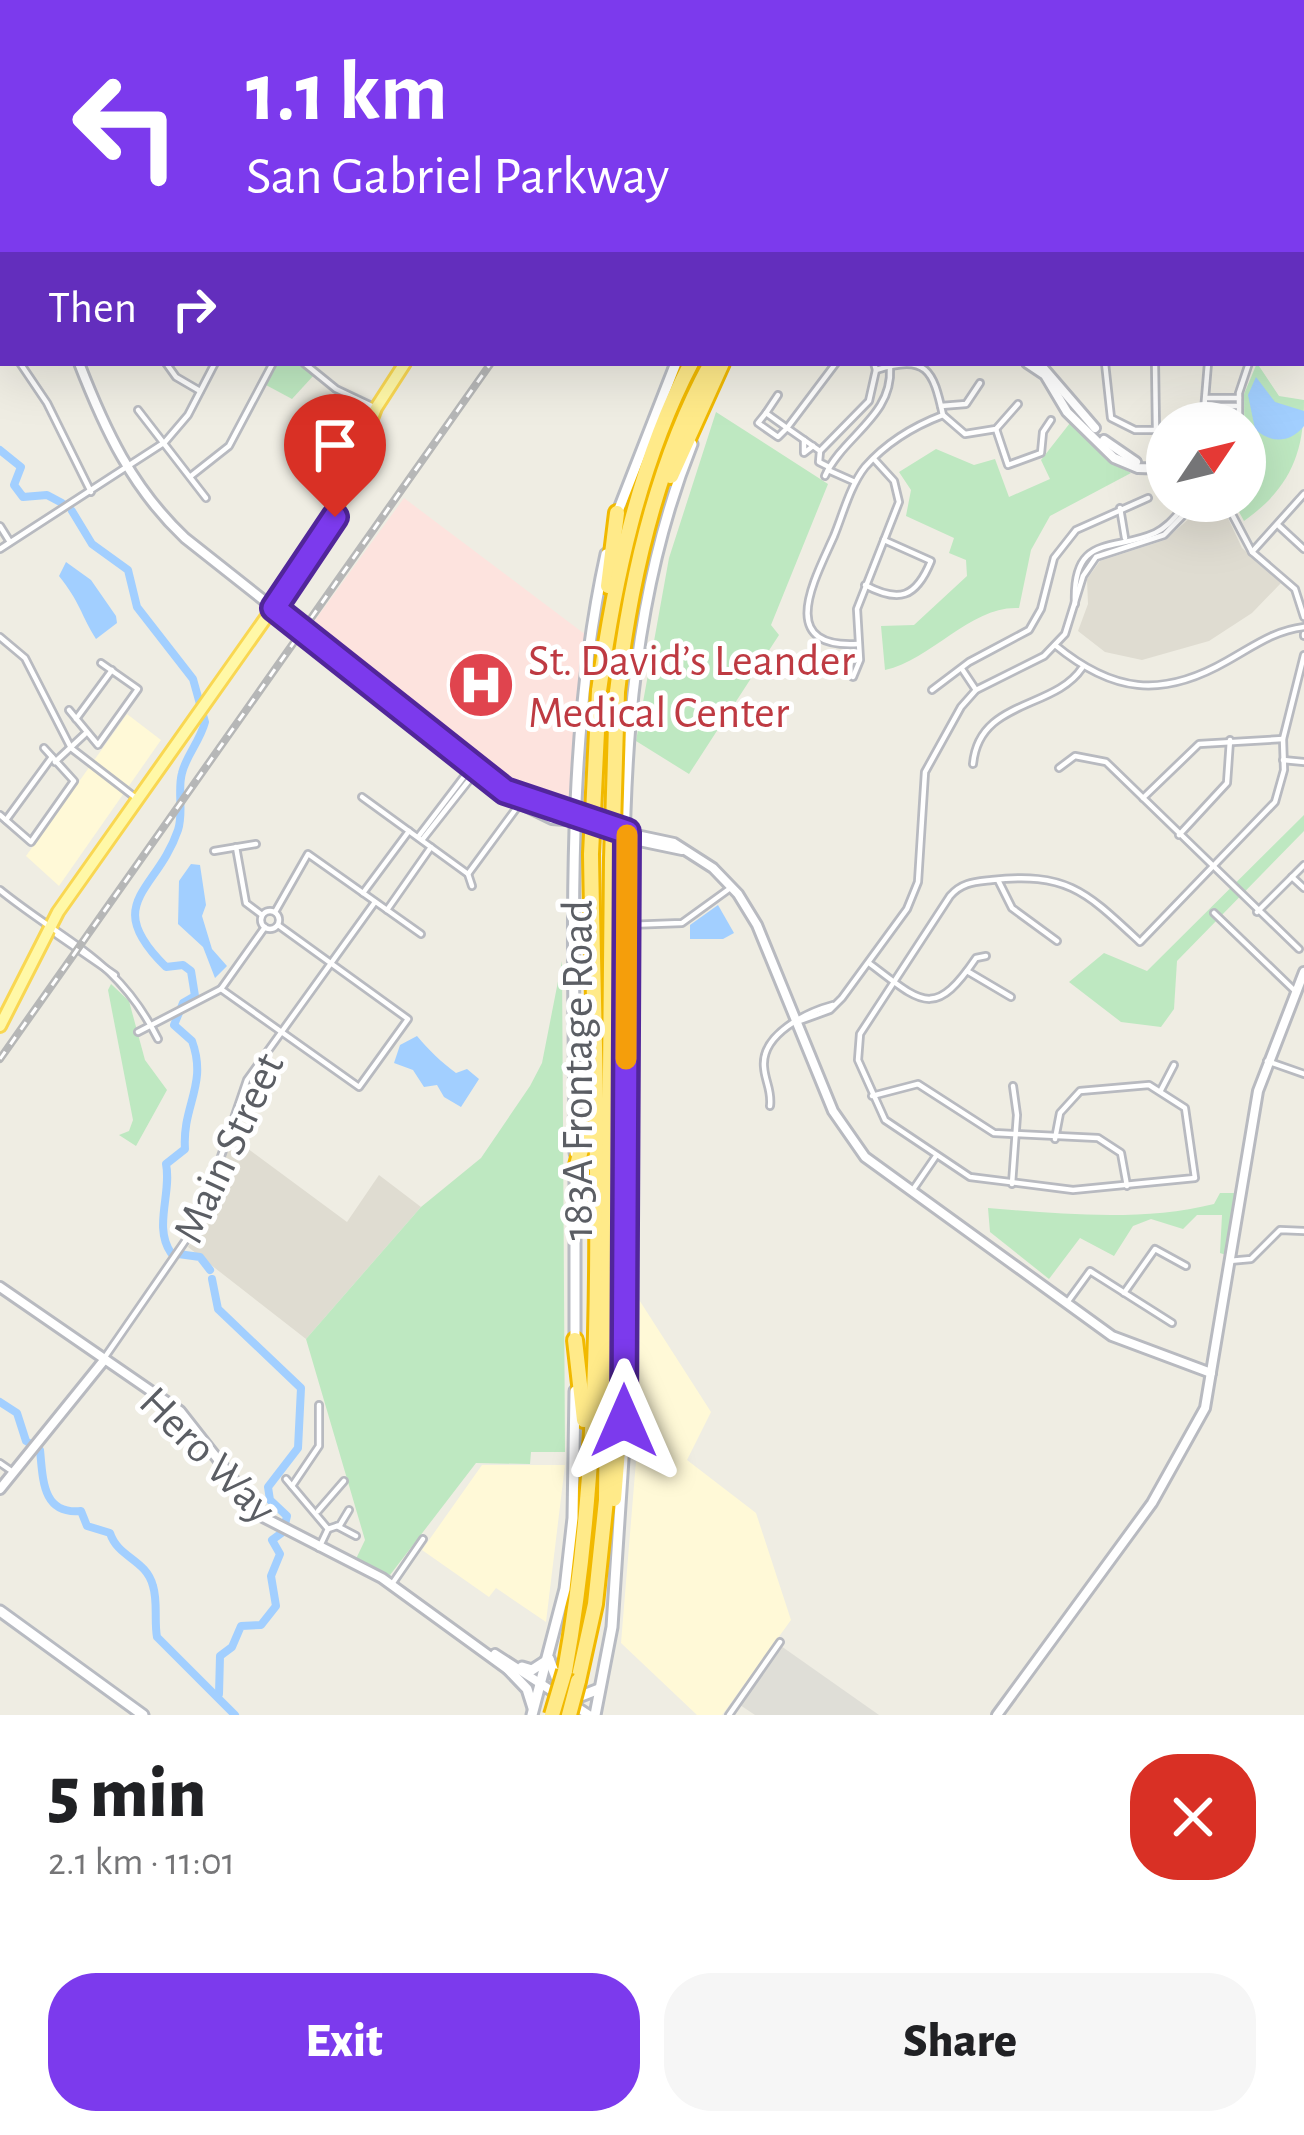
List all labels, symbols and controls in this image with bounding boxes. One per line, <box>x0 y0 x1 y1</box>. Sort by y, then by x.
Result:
icon: left <box>48 48 204 204</box>
text: 1.1 km <box>246 52 448 136</box>
text: San Gabriel Parkway <box>246 150 669 204</box>
icon: right <box>161 276 227 342</box>
text: Then <box>48 286 137 331</box>
pin <box>284 394 386 517</box>
north arrow <box>1146 402 1266 522</box>
map controls <box>1146 402 1266 522</box>
icon: arrive <box>302 412 368 478</box>
place label: St. David’s Leander Medical Center <box>528 639 855 736</box>
hospital icon: St. David’s Leander Medical Center <box>446 650 516 720</box>
street label: 183A Frontage Road <box>556 900 601 1240</box>
street label: Main Street <box>166 1046 293 1250</box>
position arrow <box>561 1358 687 1484</box>
street label: Hero Way <box>131 1379 284 1532</box>
button: close <box>1130 1754 1256 1880</box>
text: 5 min <box>48 1758 206 1830</box>
text: 2.1 km · 11:01 <box>48 1843 235 1882</box>
button: Exit <box>48 1973 640 2111</box>
button: Share <box>664 1973 1256 2111</box>

